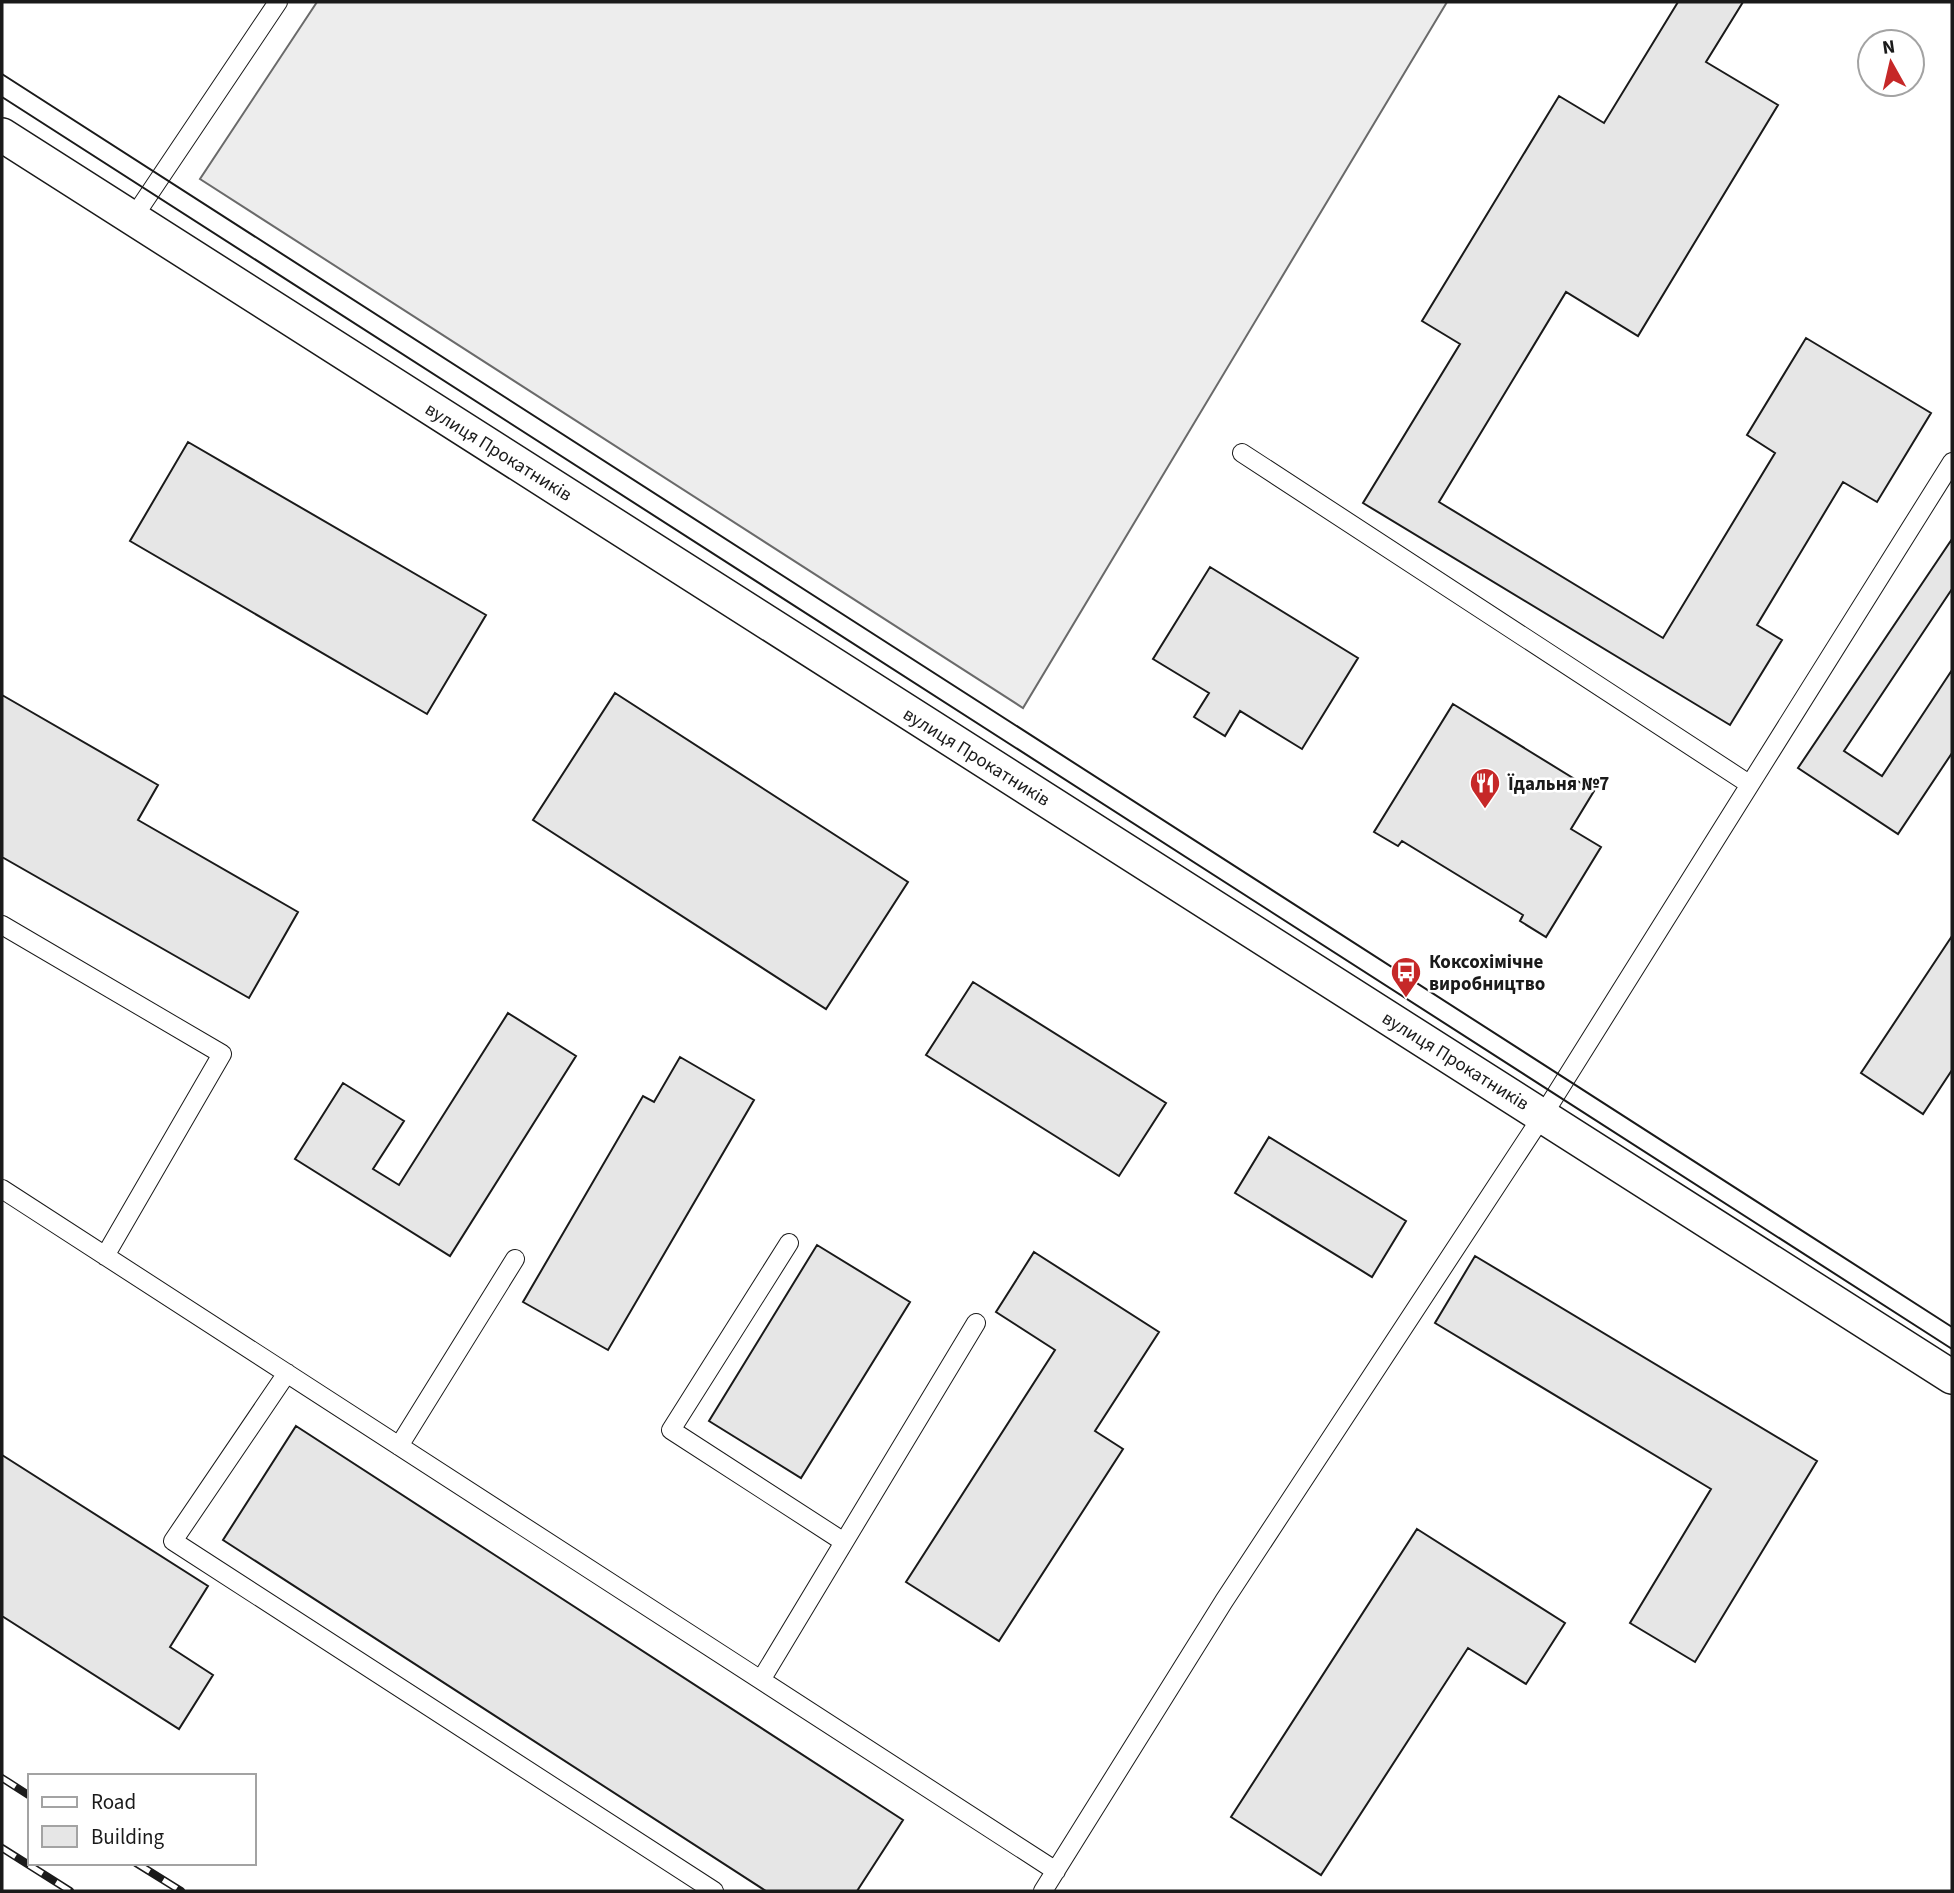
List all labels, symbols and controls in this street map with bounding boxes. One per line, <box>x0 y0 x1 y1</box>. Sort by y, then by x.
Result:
north arrow <box>1856 28 1926 98</box>
text: N <box>1881 33 1897 62</box>
street label: вулиця Прокатників <box>419 396 577 508</box>
street label: вулиця Прокатників <box>897 701 1055 813</box>
restaurant icon: Їдальня №7 <box>1468 766 1502 810</box>
place label: Їдальня №7 <box>1507 771 1609 798</box>
place label: Коксохімічне виробництво <box>1429 949 1545 998</box>
bus stop icon: Коксохімічне виробництво <box>1389 955 1423 999</box>
street label: вулиця Прокатників <box>1376 1005 1534 1117</box>
legend <box>28 1774 256 1865</box>
text: Road <box>91 1787 136 1817</box>
text: Building <box>91 1822 165 1852</box>

